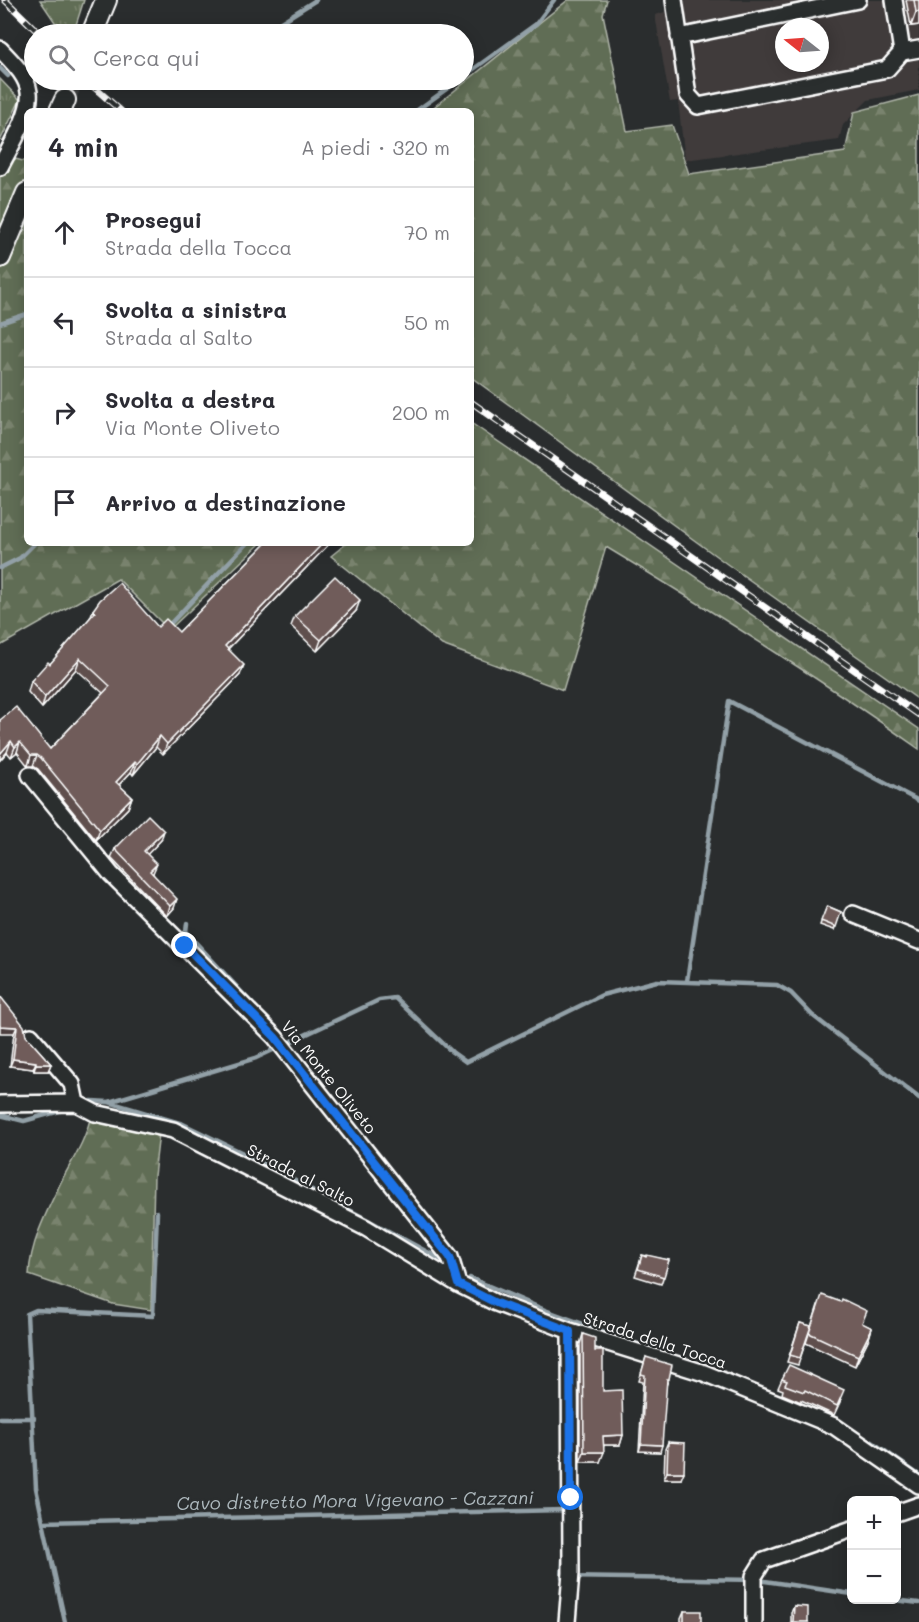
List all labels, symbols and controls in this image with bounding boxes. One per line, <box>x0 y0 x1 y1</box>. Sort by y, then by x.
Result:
north arrow <box>775 18 829 72</box>
search box <box>24 24 474 90</box>
icon: search <box>45 41 78 74</box>
text: Cerca qui <box>93 43 200 72</box>
text: 4 min <box>48 130 118 164</box>
text: A piedi · 320 m <box>301 134 450 160</box>
text: Prosegui <box>105 205 202 234</box>
icon: ahead <box>48 216 81 249</box>
text: 70 m <box>404 219 450 245</box>
text: Strada della Tocca <box>105 234 292 260</box>
text: Svolta a sinistra <box>105 295 287 324</box>
icon: left <box>48 306 81 339</box>
text: 50 m <box>404 309 450 335</box>
text: Strada al Salto <box>105 324 252 350</box>
text: Svolta a destra <box>105 385 275 414</box>
icon: right <box>48 396 81 429</box>
text: 200 m <box>392 399 450 425</box>
text: Via Monte Oliveto <box>105 414 280 440</box>
icon: arrive <box>48 486 81 519</box>
text: Arrivo a destinazione <box>105 488 346 517</box>
route end <box>171 932 197 958</box>
street label: Via Monte Oliveto <box>277 1016 382 1138</box>
street label: Strada al Salto <box>244 1138 359 1211</box>
street label: Strada della Tocca <box>581 1306 730 1373</box>
route start <box>557 1484 583 1510</box>
water label: Cavo distretto Mora Vigevano - Cazzani <box>176 1485 534 1515</box>
map controls <box>847 1496 901 1604</box>
button: + <box>847 1496 901 1550</box>
button: − <box>847 1550 901 1604</box>

